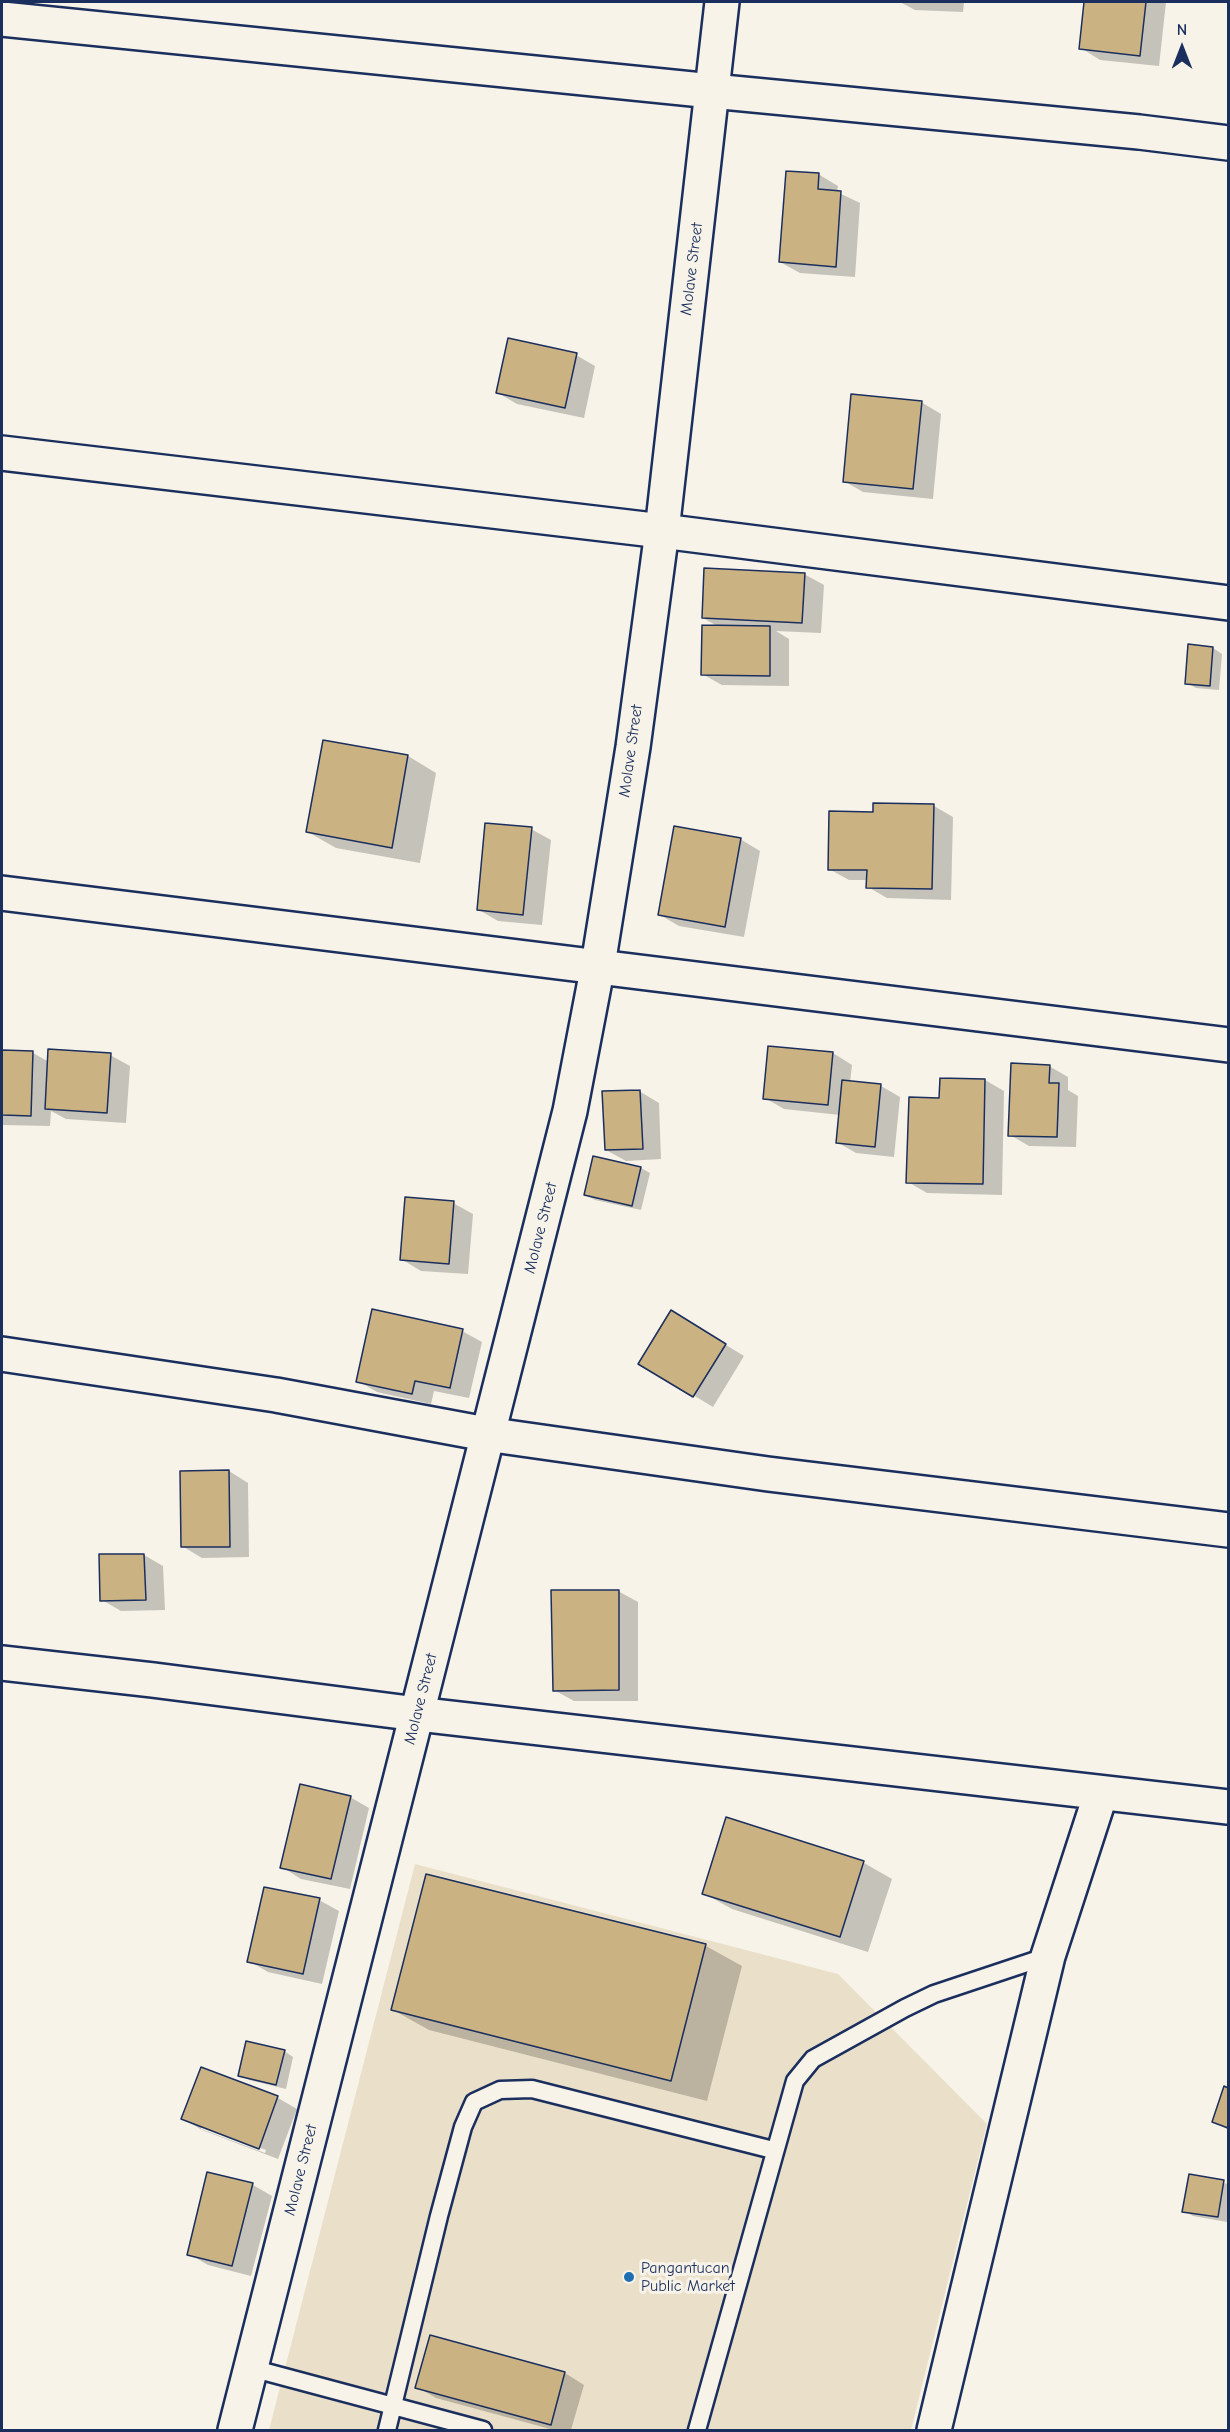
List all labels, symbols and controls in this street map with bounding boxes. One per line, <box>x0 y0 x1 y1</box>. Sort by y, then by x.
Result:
north arrow <box>1152 18 1212 78</box>
text: N <box>1177 21 1187 39</box>
street label: Molave Street <box>677 221 707 317</box>
street label: Molave Street <box>615 703 647 799</box>
street label: Molave Street <box>520 1180 562 1276</box>
street label: Molave Street <box>400 1651 442 1747</box>
street label: Molave Street <box>280 2122 322 2218</box>
place label: Pangantucan Public Market <box>641 2258 735 2296</box>
marker: Pangantucan Public Market <box>622 2270 636 2284</box>

